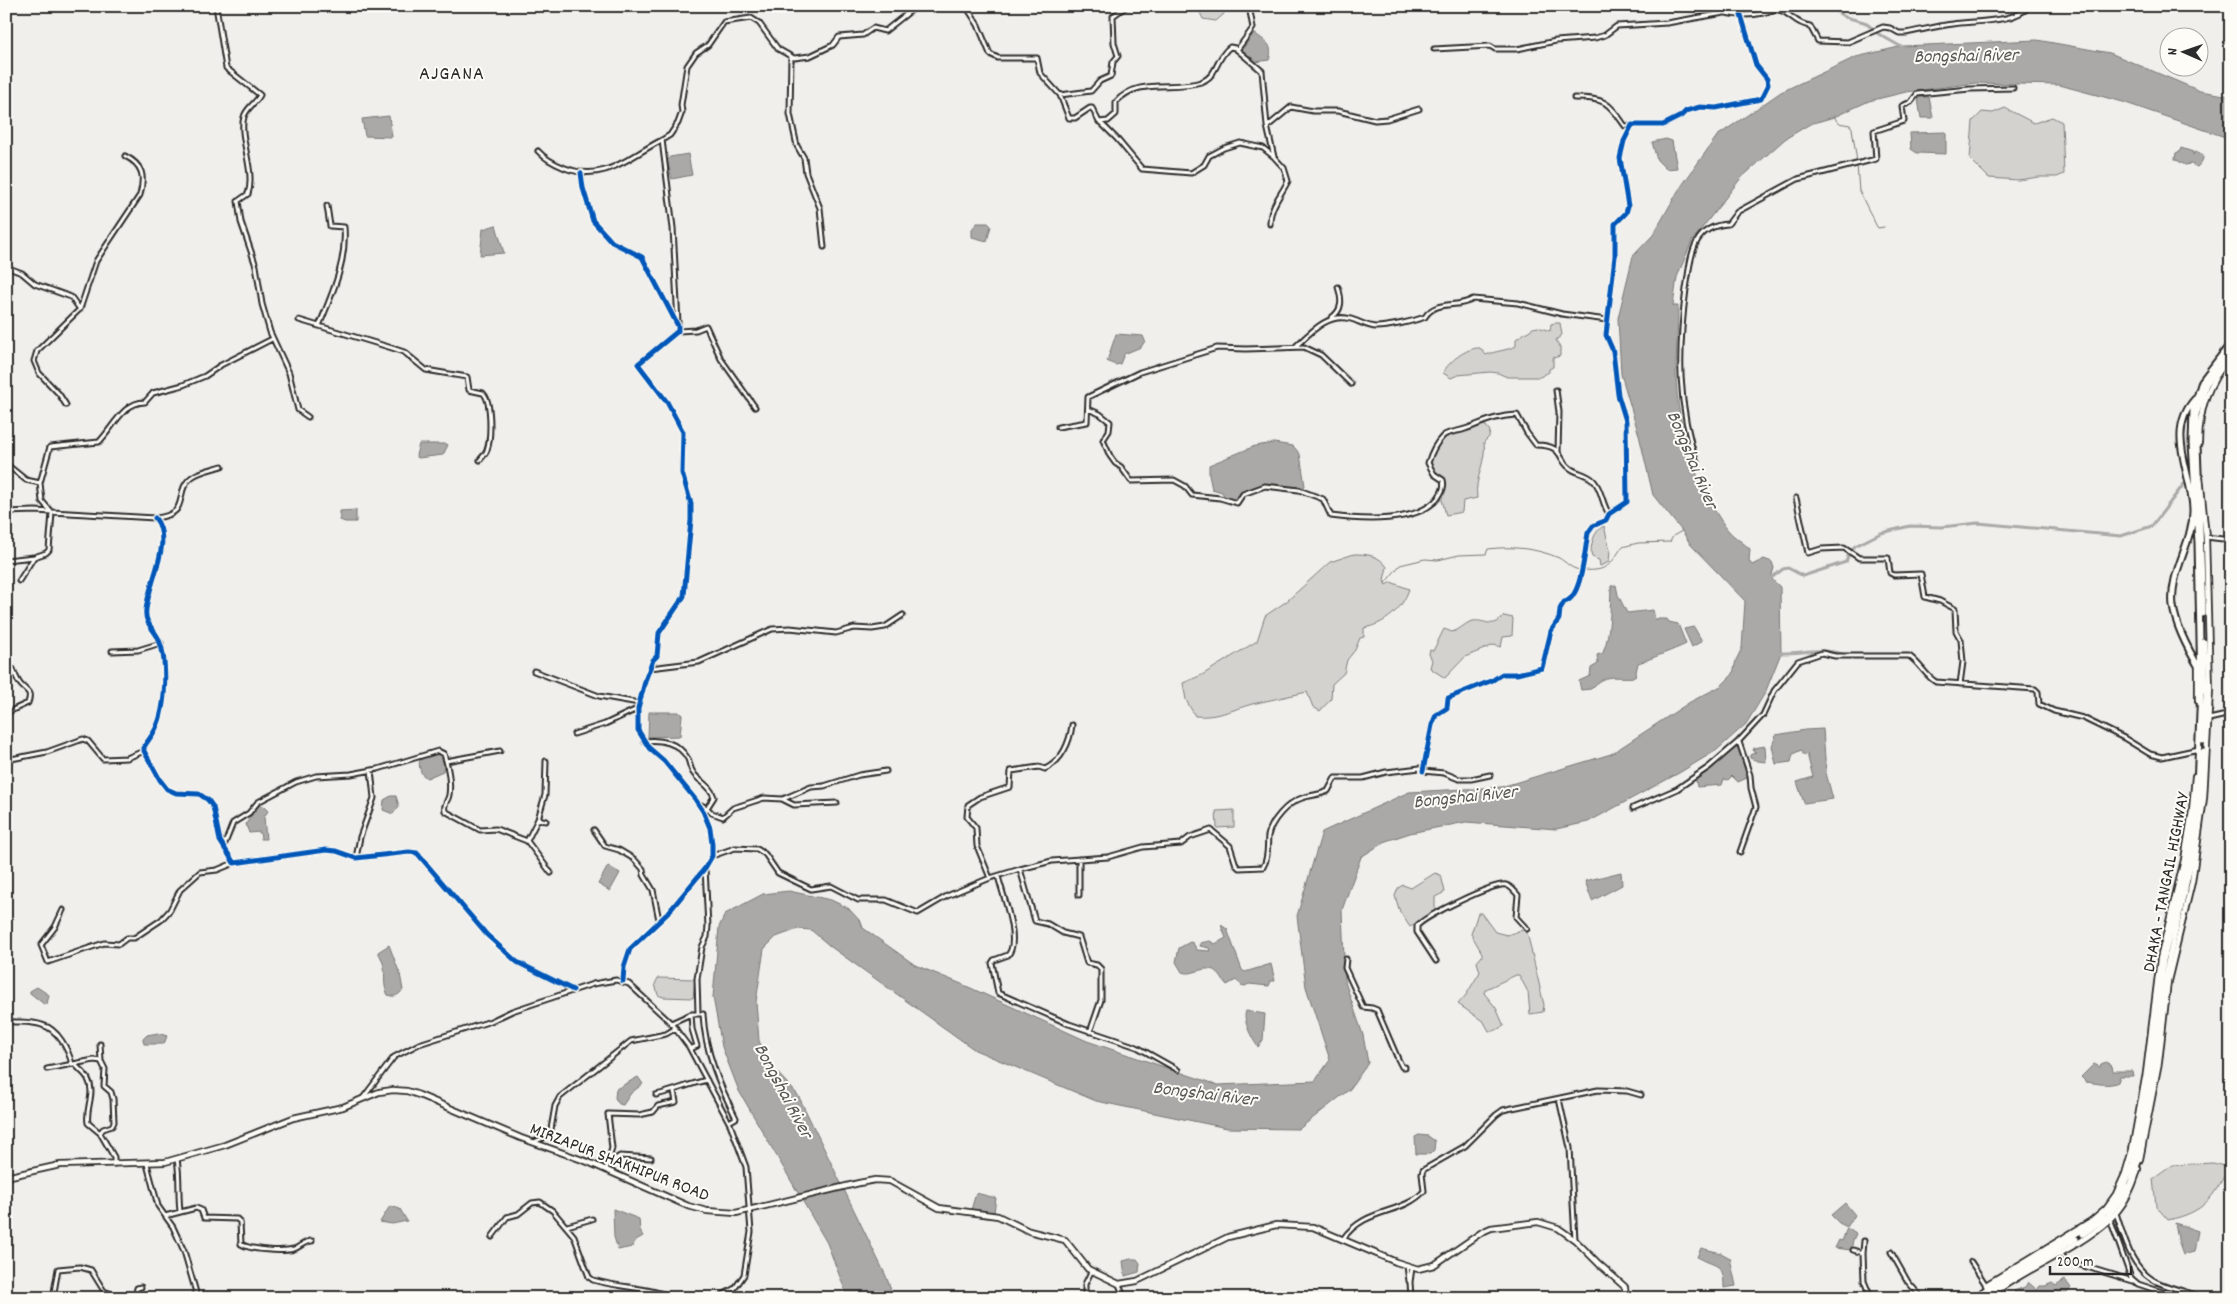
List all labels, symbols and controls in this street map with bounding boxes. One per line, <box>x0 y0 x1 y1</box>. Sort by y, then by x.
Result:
north arrow <box>2160 28 2210 78</box>
water label: Bongshai River <box>1914 43 2020 72</box>
text: N <box>2163 48 2183 55</box>
district label: AJGANA <box>419 61 485 89</box>
water label: Bongshai River <box>1658 407 1724 515</box>
water label: Bongshai River <box>1412 779 1520 817</box>
street label: DHAKA - TANGAIL HIGHWAY <box>2138 789 2197 975</box>
water label: Bongshai River <box>746 1039 819 1146</box>
water label: Bongshai River <box>1151 1076 1260 1115</box>
street label: MIRZAPUR SHAKHIPUR ROAD <box>526 1118 712 1209</box>
scale bar <box>2050 1244 2131 1276</box>
text: 200 m <box>2057 1252 2094 1274</box>

